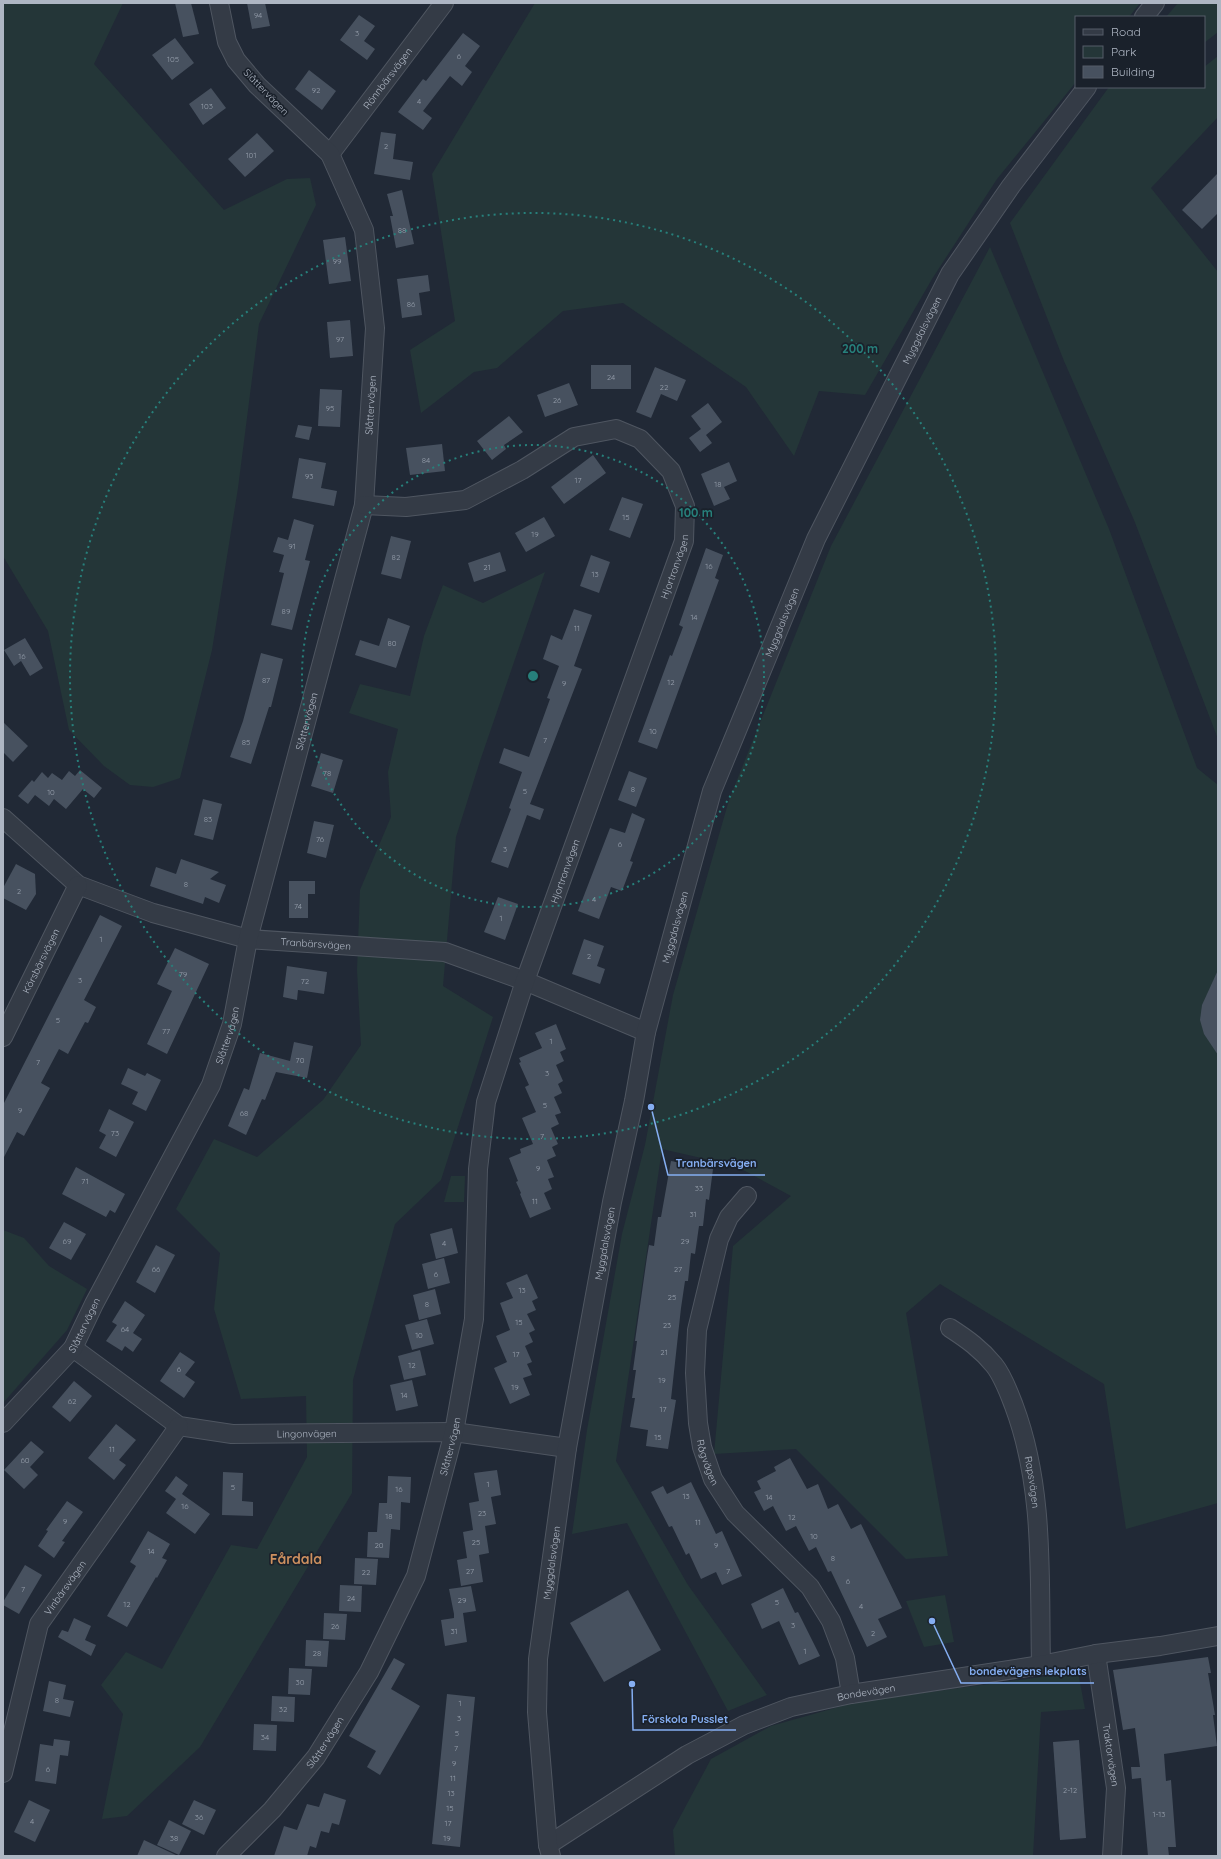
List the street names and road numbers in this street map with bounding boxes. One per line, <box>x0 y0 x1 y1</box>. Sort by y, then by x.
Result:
street label: Rönnbärsvägen <box>360 45 415 112</box>
street label: Slåttervägen <box>241 66 291 118</box>
street label: Myggdalsvägen <box>899 294 944 366</box>
street label: Slåttervägen <box>362 375 379 435</box>
street label: Hjortronvägen <box>657 534 691 600</box>
street label: Myggdalsvägen <box>762 585 802 659</box>
street label: Slåttervägen <box>292 691 320 752</box>
street label: Hjortronvägen <box>547 837 582 905</box>
street label: Myggdalsvägen <box>659 890 691 965</box>
street label: Körsbärsvägen <box>19 926 62 995</box>
street label: Tranbärsvägen <box>280 935 351 952</box>
street label: Slåttervägen <box>212 1005 242 1066</box>
street label: Myggdalsvägen <box>591 1206 618 1281</box>
street label: Slåttervägen <box>65 1295 103 1356</box>
street label: Slåttervägen <box>436 1416 463 1477</box>
street label: Lingonvägen <box>277 1427 337 1440</box>
street label: Rågvägen <box>694 1438 722 1488</box>
street label: Rapsvägen <box>1022 1455 1043 1509</box>
street label: Myggdalsvägen <box>540 1525 563 1600</box>
street label: Vinbärsvägen <box>41 1558 89 1617</box>
street label: Bondevägen <box>836 1681 896 1703</box>
street label: Slåttervägen <box>303 1714 346 1771</box>
street label: Traktorvägen <box>1100 1723 1122 1787</box>

